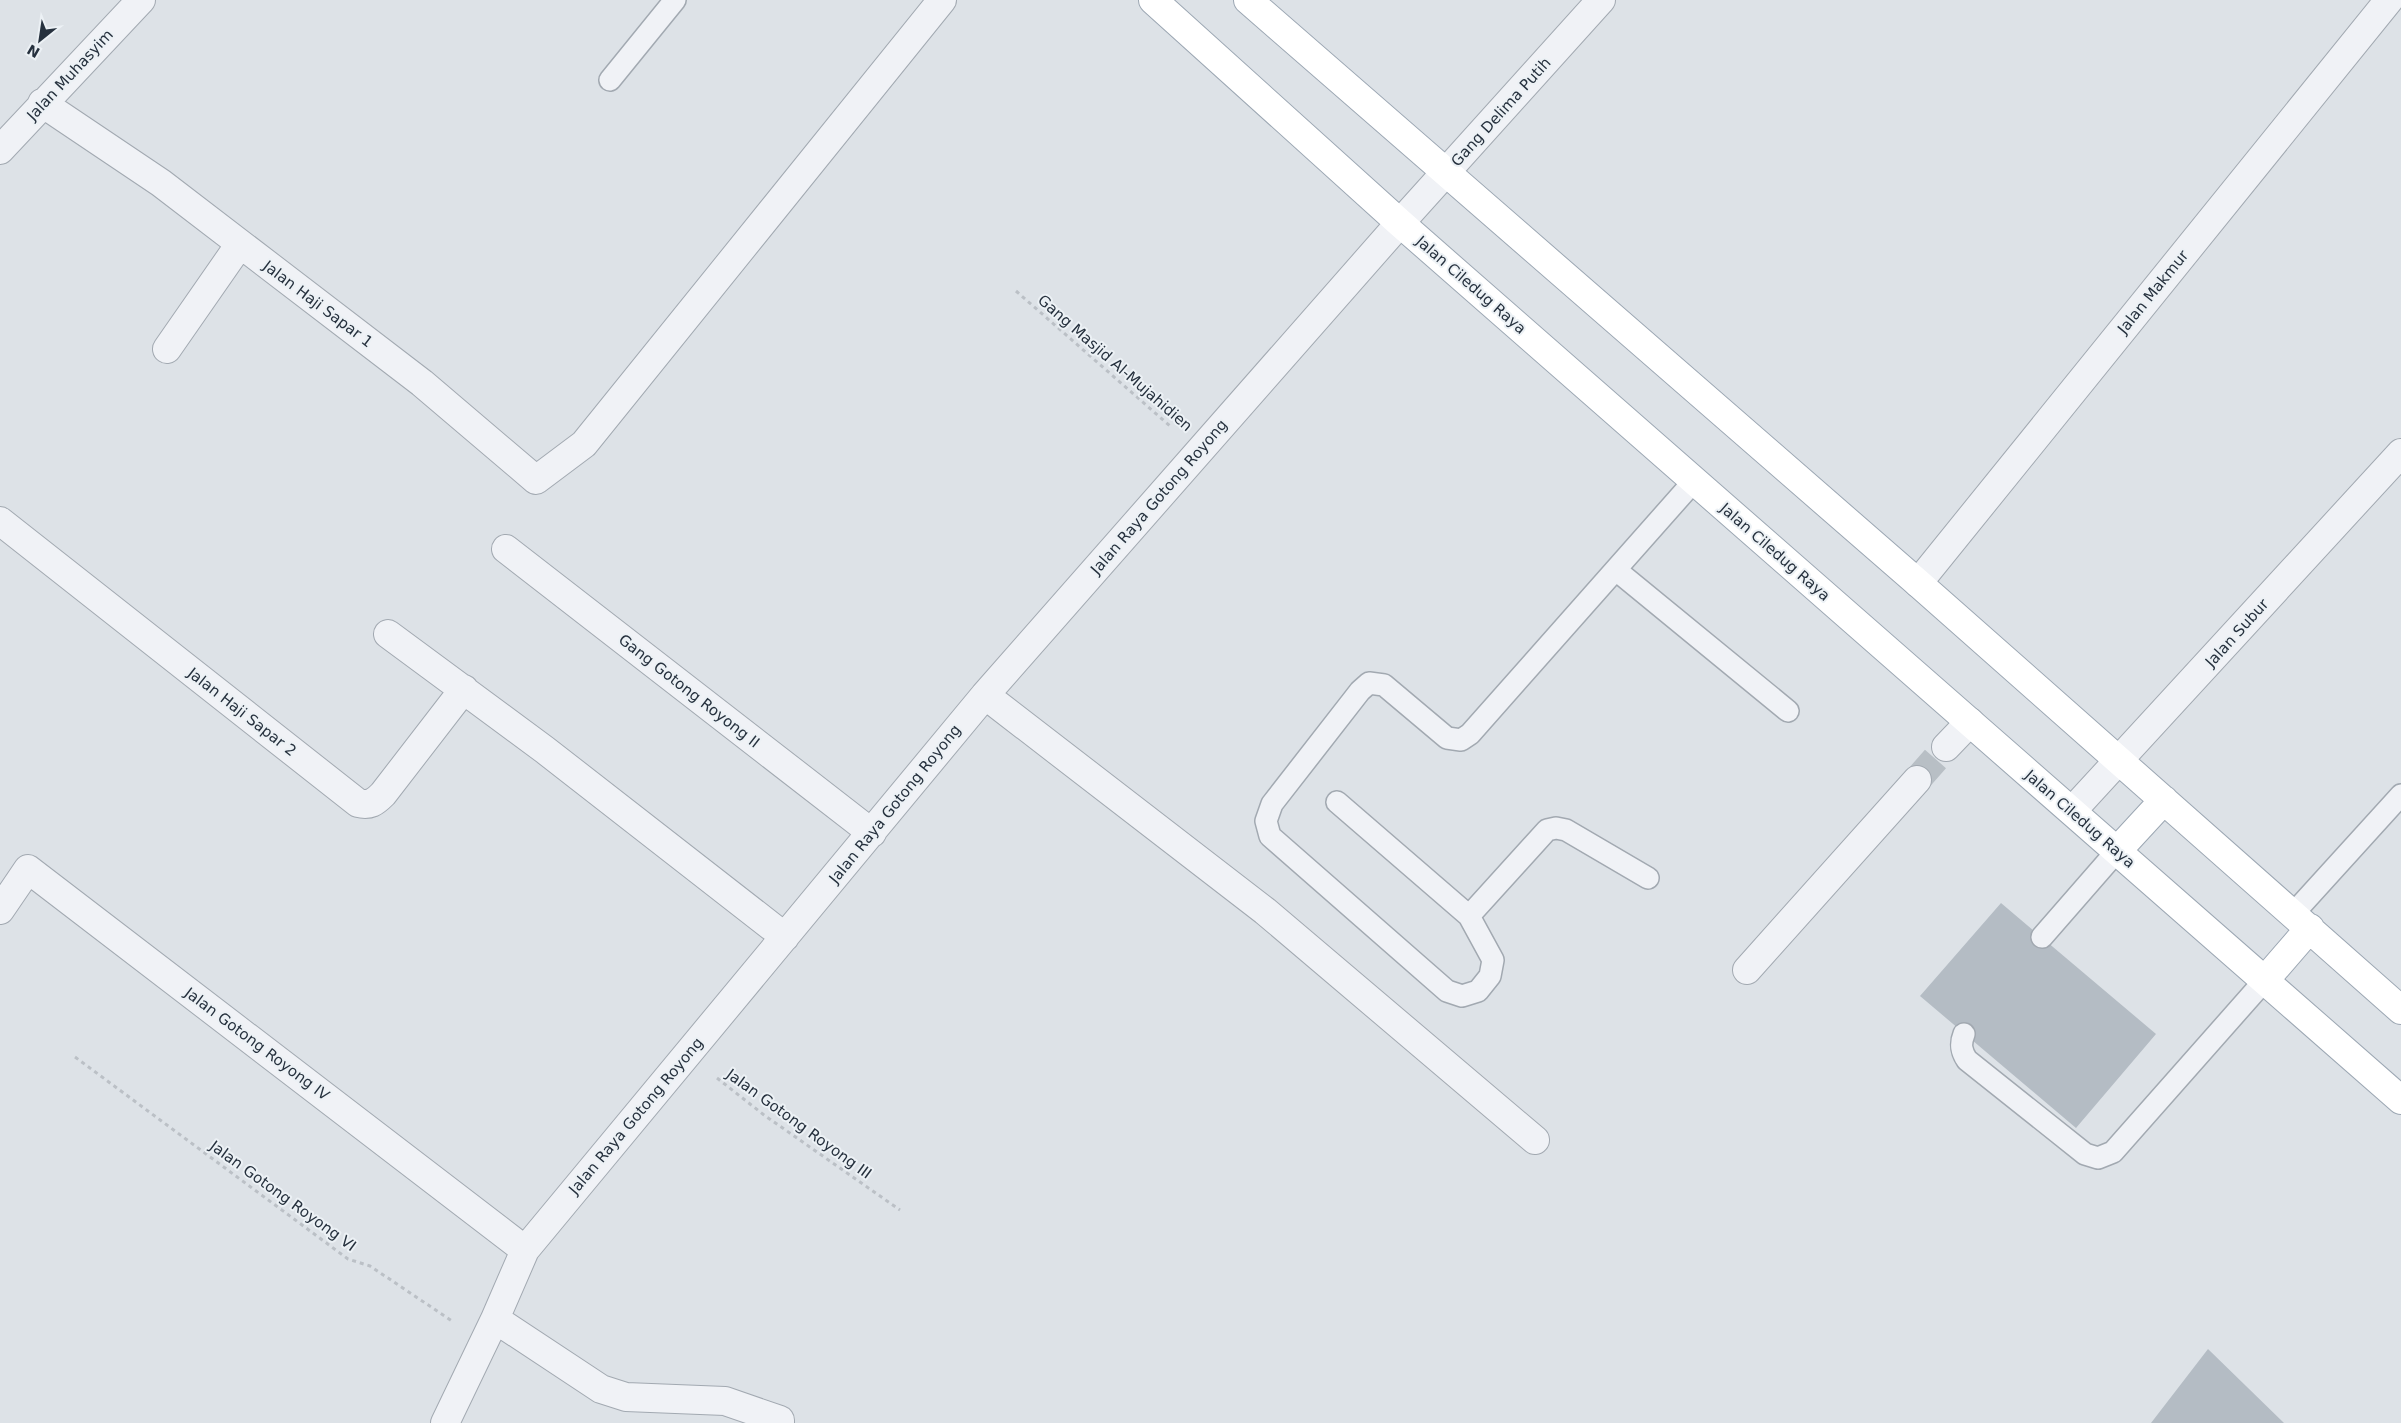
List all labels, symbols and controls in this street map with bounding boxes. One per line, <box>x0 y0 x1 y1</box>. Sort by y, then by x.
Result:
north arrow <box>15 15 65 65</box>
street label: Jalan Muhasyim <box>23 26 117 125</box>
text: N <box>24 41 43 61</box>
street label: Gang Delima Putih <box>1447 54 1555 170</box>
street label: Jalan Ciledug Raya <box>1412 232 1530 338</box>
street label: Jalan Makmur <box>2113 246 2193 338</box>
street label: Jalan Haji Sapar 1 <box>259 256 376 351</box>
street label: Gang Masjid Al-Mujahidien <box>1034 291 1196 435</box>
street label: Jalan Raya Gotong Royong <box>1086 416 1231 579</box>
street label: Jalan Ciledug Raya <box>1716 499 1834 605</box>
street label: Jalan Subur <box>2201 595 2273 672</box>
street label: Gang Gotong Royong II <box>615 630 763 752</box>
street label: Jalan Haji Sapar 2 <box>183 663 300 760</box>
street label: Jalan Raya Gotong Royong <box>825 721 965 888</box>
street label: Jalan Ciledug Raya <box>2021 766 2139 872</box>
street label: Jalan Gotong Royong IV <box>180 983 333 1105</box>
street label: Jalan Raya Gotong Royong <box>564 1034 707 1199</box>
street label: Jalan Gotong Royong III <box>722 1065 875 1183</box>
street label: Jalan Gotong Royong VI <box>206 1136 360 1255</box>

